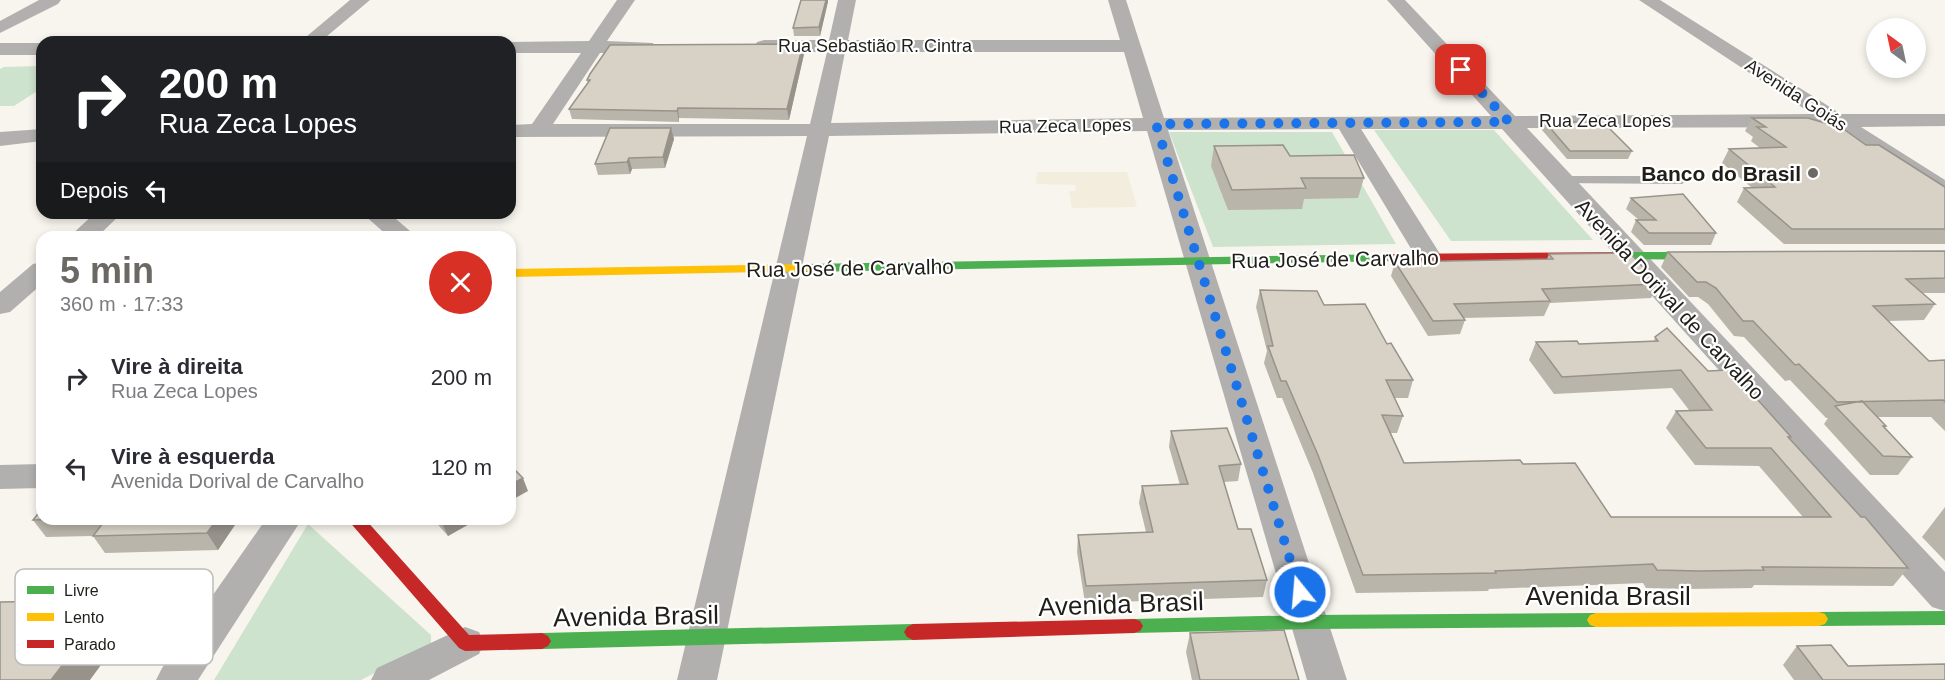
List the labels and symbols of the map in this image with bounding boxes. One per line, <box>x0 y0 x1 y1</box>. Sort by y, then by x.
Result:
north arrow <box>1866 18 1926 78</box>
street label: Rua Sebastião R. Cintra <box>778 36 973 56</box>
pin <box>1435 44 1486 95</box>
street label: Avenida Goiás <box>1742 55 1850 135</box>
street label: Rua Zeca Lopes <box>1539 111 1671 131</box>
street label: Rua Zeca Lopes <box>999 115 1131 137</box>
place label: Banco do Brasil <box>1641 162 1801 185</box>
marker: Banco do Brasil <box>1806 166 1820 180</box>
street label: Avenida Dorival de Carvalho <box>1571 194 1769 404</box>
street label: Rua José de Carvalho <box>1231 246 1439 272</box>
street label: Rua José de Carvalho <box>746 255 954 281</box>
position arrow <box>1268 560 1332 624</box>
legend <box>15 569 213 665</box>
street label: Avenida Brasil <box>1525 581 1691 611</box>
text: Livre <box>64 582 99 599</box>
street label: Avenida Brasil <box>1038 586 1204 622</box>
street label: Avenida Brasil <box>553 600 719 632</box>
text: Lento <box>64 609 104 626</box>
text: Parado <box>64 636 116 653</box>

